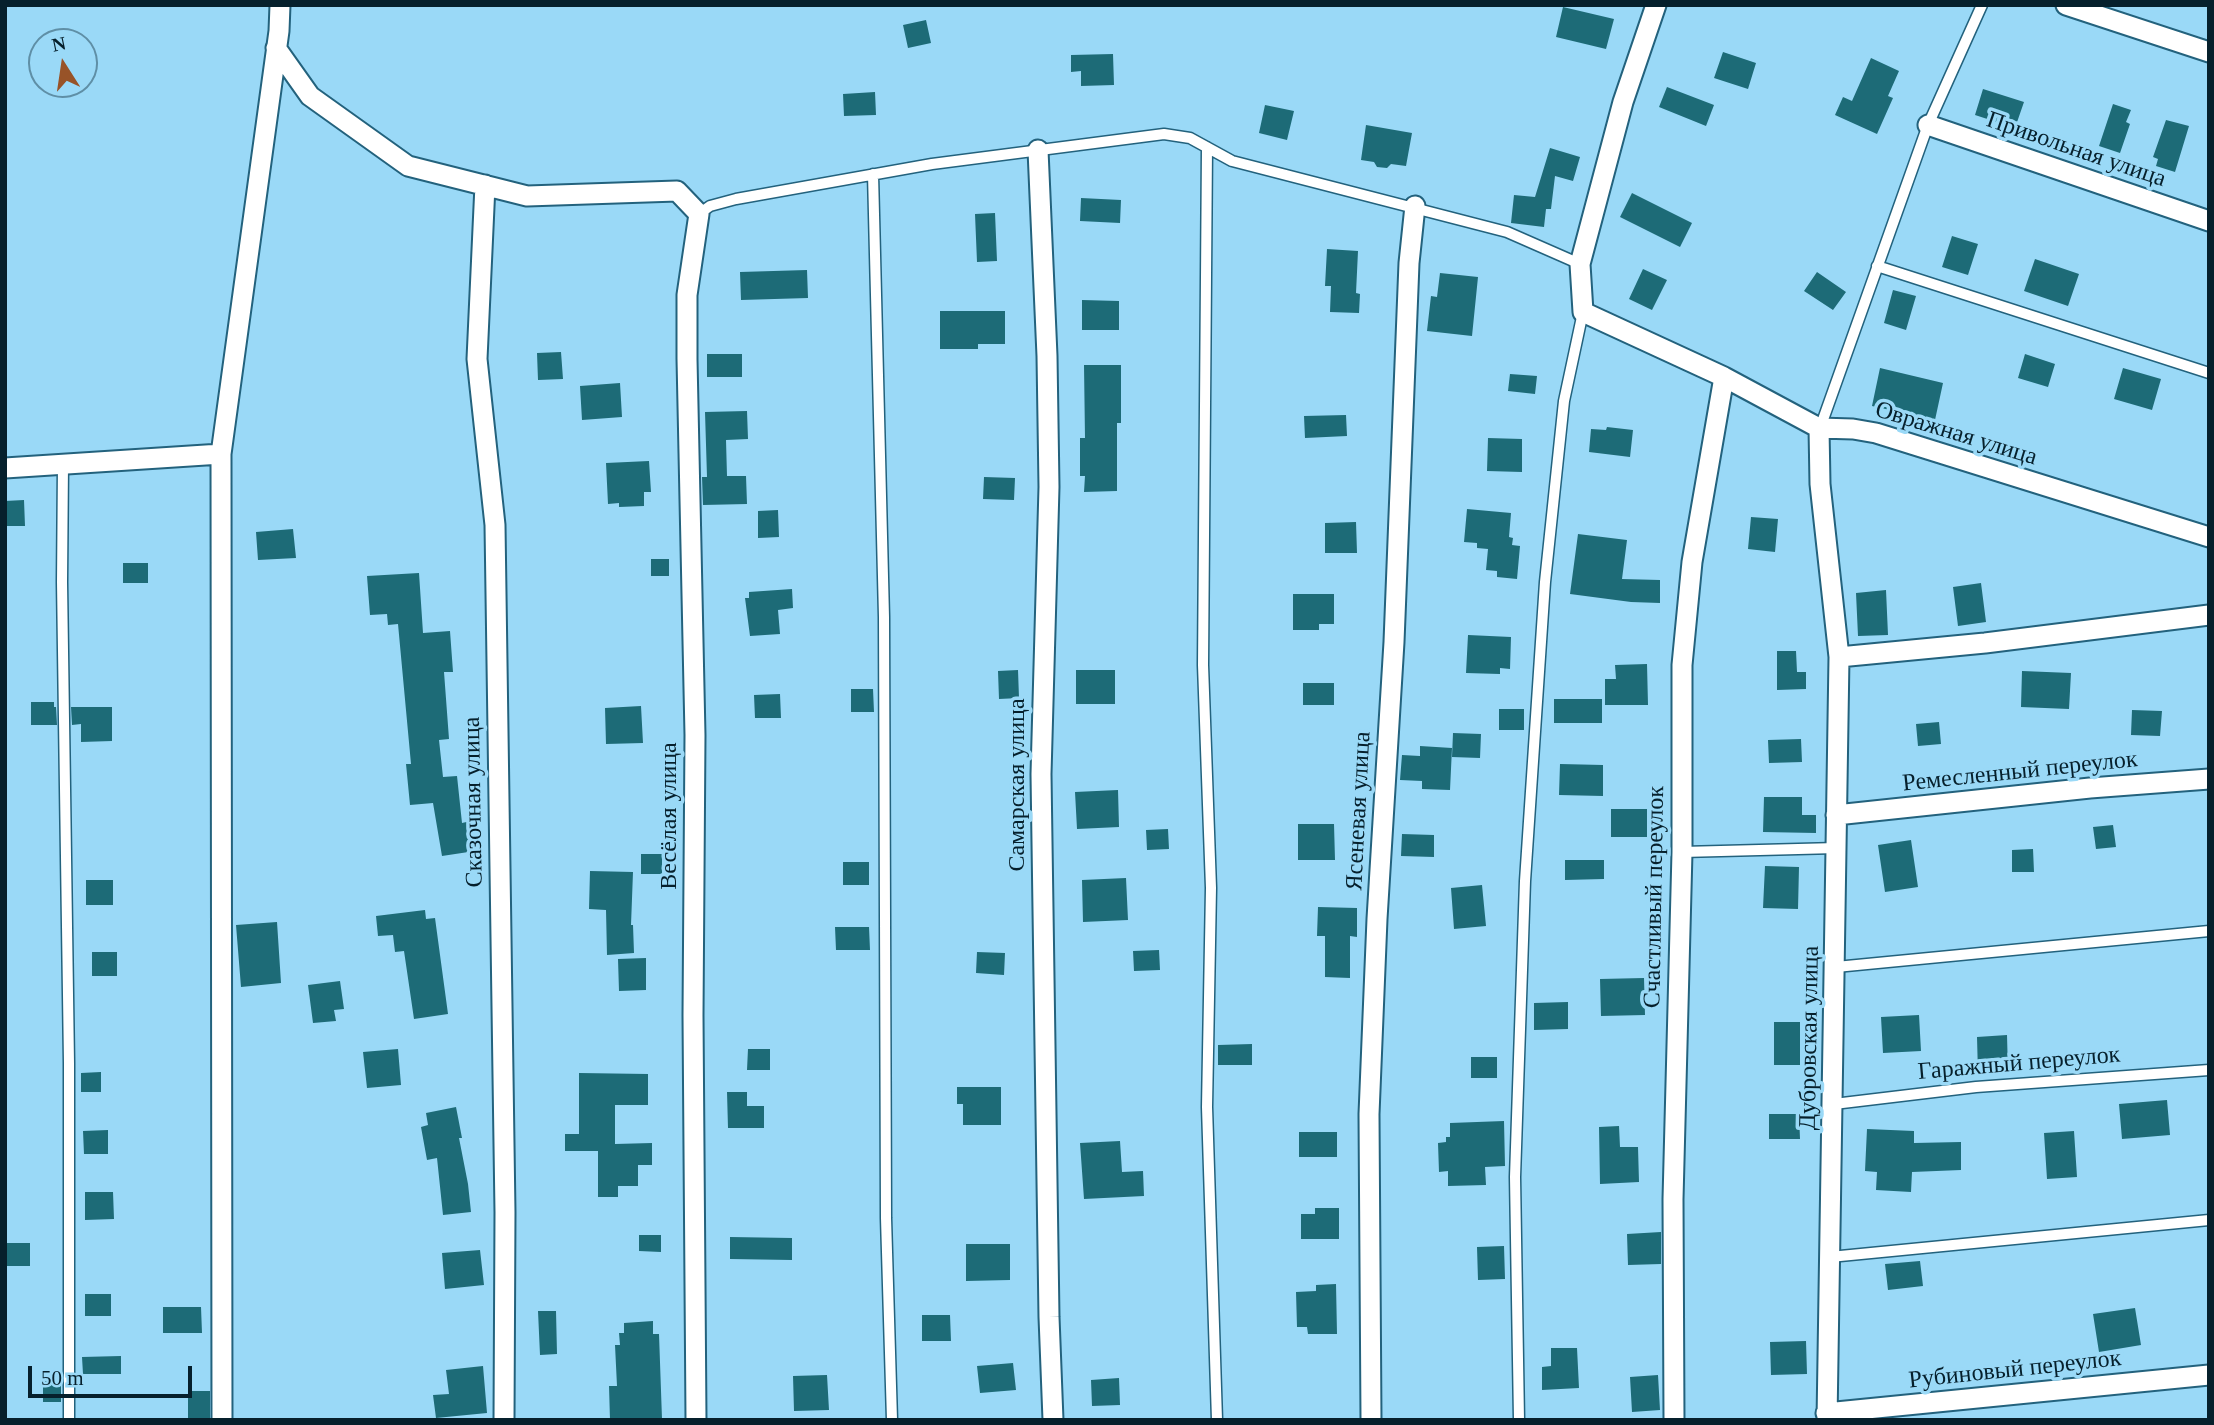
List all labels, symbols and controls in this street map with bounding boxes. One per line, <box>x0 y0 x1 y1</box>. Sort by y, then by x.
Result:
north arrow <box>28 28 98 98</box>
text: N <box>50 32 68 56</box>
street label: Привольная улица <box>1983 106 2169 194</box>
street label: Овражная улица <box>1872 396 2040 472</box>
street label: Самарская улица <box>1004 698 1032 872</box>
street label: Сказочная улица <box>458 716 490 888</box>
street label: Ясеневая улица <box>1340 731 1378 891</box>
street label: Весёлая улица <box>656 742 684 890</box>
street label: Ремесленный переулок <box>1901 745 2139 799</box>
street label: Счастливый переулок <box>1639 786 1671 1008</box>
street label: Дубровская улица <box>1794 946 1826 1130</box>
street label: Гаражный переулок <box>1917 1041 2121 1087</box>
street label: Рубиновый переулок <box>1907 1345 2123 1395</box>
scale bar <box>32 1352 196 1396</box>
text: 50 m <box>41 1366 84 1390</box>

